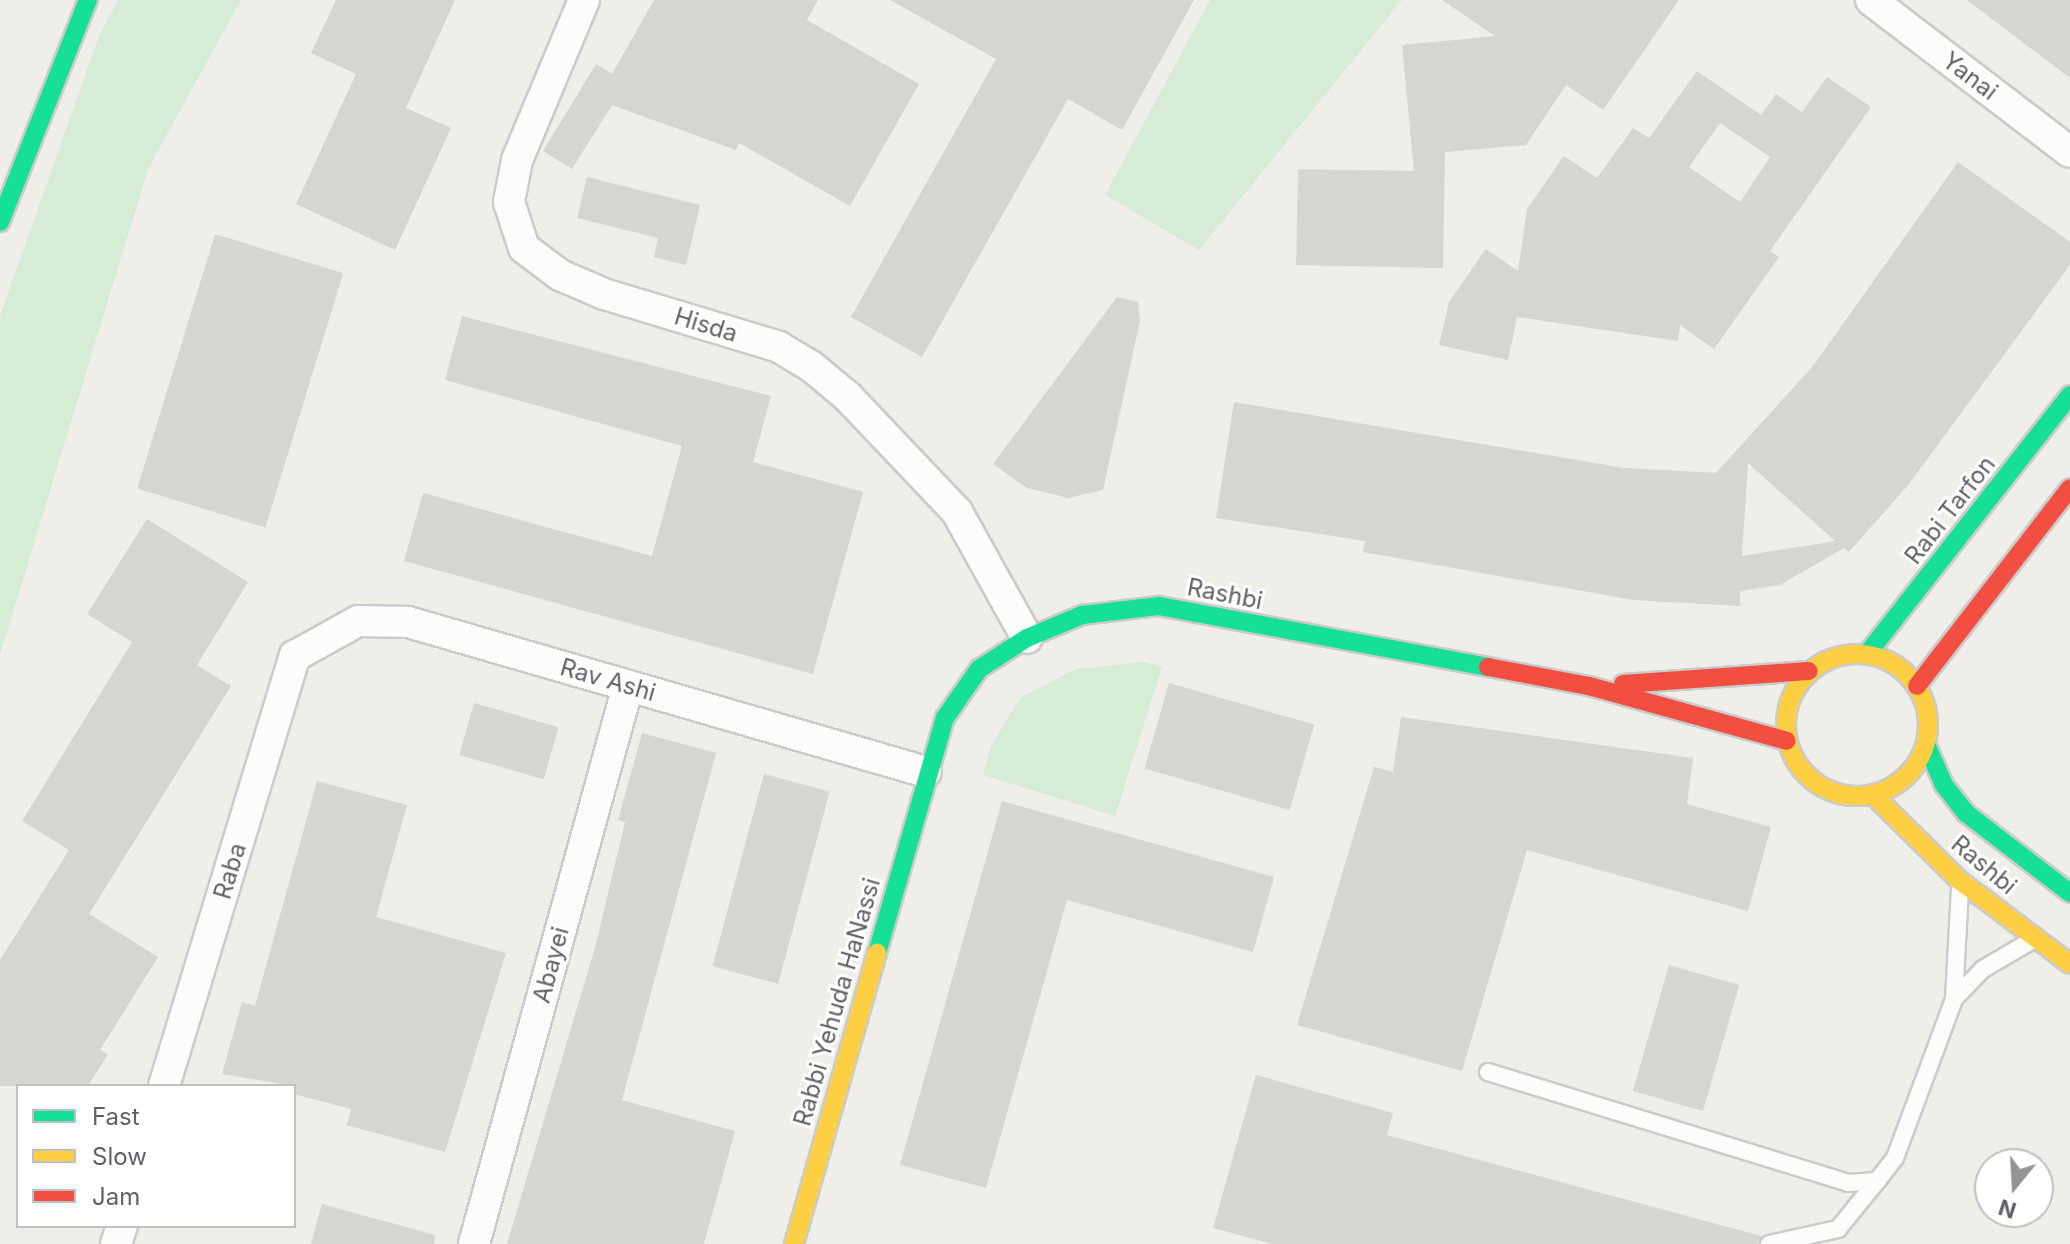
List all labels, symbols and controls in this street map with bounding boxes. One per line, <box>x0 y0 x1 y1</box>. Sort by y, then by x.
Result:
street label: Yanai <box>1937 46 2003 106</box>
street label: Hisda <box>671 302 741 348</box>
street label: Rabi Tarfon <box>1899 450 2001 570</box>
street label: Rashbi <box>1185 573 1265 615</box>
street label: Rav Ashi <box>557 653 659 707</box>
street label: Rashbi <box>1946 829 2022 901</box>
street label: Raba <box>208 839 252 903</box>
street label: Rabbi Yehuda HaNassi <box>788 875 886 1129</box>
street label: Abayei <box>527 924 575 1006</box>
legend <box>16 1084 296 1228</box>
text: Fast <box>92 1102 140 1131</box>
text: Slow <box>92 1142 147 1171</box>
north arrow <box>1974 1148 2054 1228</box>
text: Jam <box>92 1182 140 1211</box>
text: N <box>1995 1194 2019 1224</box>

